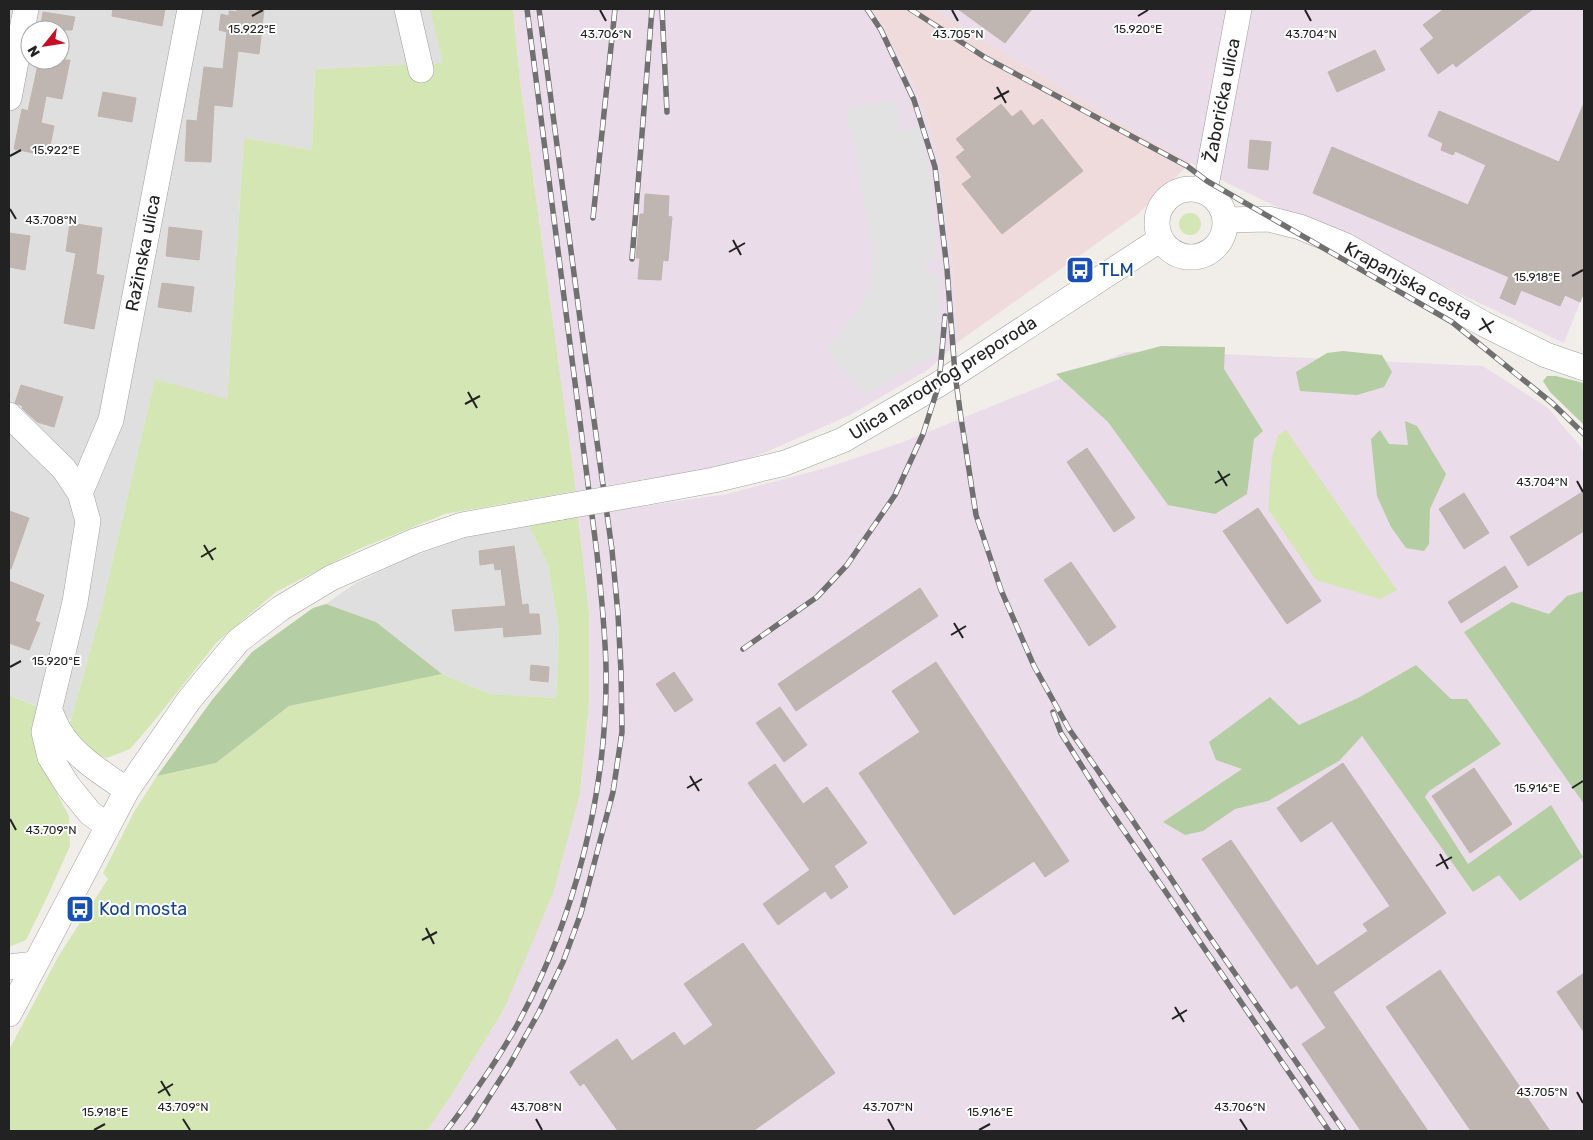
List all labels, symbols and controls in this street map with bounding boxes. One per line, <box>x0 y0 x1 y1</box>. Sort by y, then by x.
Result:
north arrow <box>20 20 70 70</box>
text: 15.922°E <box>228 22 276 36</box>
text: 15.920°E <box>1114 22 1162 36</box>
text: 43.706°N <box>580 27 632 41</box>
text: 43.705°N <box>932 27 984 41</box>
text: 43.704°N <box>1285 27 1337 41</box>
street label: Žaborićka ulica <box>1199 36 1245 164</box>
text: N <box>24 43 44 60</box>
text: 15.922°E <box>32 143 80 157</box>
street label: Ražinska ulica <box>121 193 165 313</box>
text: 43.708°N <box>25 213 77 227</box>
street label: Krapanjska cesta <box>1340 237 1476 325</box>
bus stop icon: TLM <box>1065 255 1095 285</box>
place label: TLM <box>1099 259 1134 281</box>
text: 15.918°E <box>1514 270 1560 284</box>
street label: Ulica narodnog preporoda <box>845 311 1041 445</box>
text: 43.704°N <box>1516 475 1568 489</box>
text: 15.920°E <box>32 654 80 668</box>
text: 15.916°E <box>1514 781 1560 795</box>
text: 43.709°N <box>25 823 77 837</box>
bus stop icon: Kod mosta <box>65 894 95 924</box>
place label: Kod mosta <box>99 898 187 920</box>
text: 43.705°N <box>1516 1085 1568 1099</box>
text: 43.709°N <box>157 1100 209 1114</box>
text: 43.708°N <box>510 1100 562 1114</box>
text: 43.707°N <box>863 1100 913 1114</box>
text: 43.706°N <box>1214 1100 1266 1114</box>
text: 15.918°E <box>82 1105 128 1119</box>
text: 15.916°E <box>967 1105 1013 1119</box>

